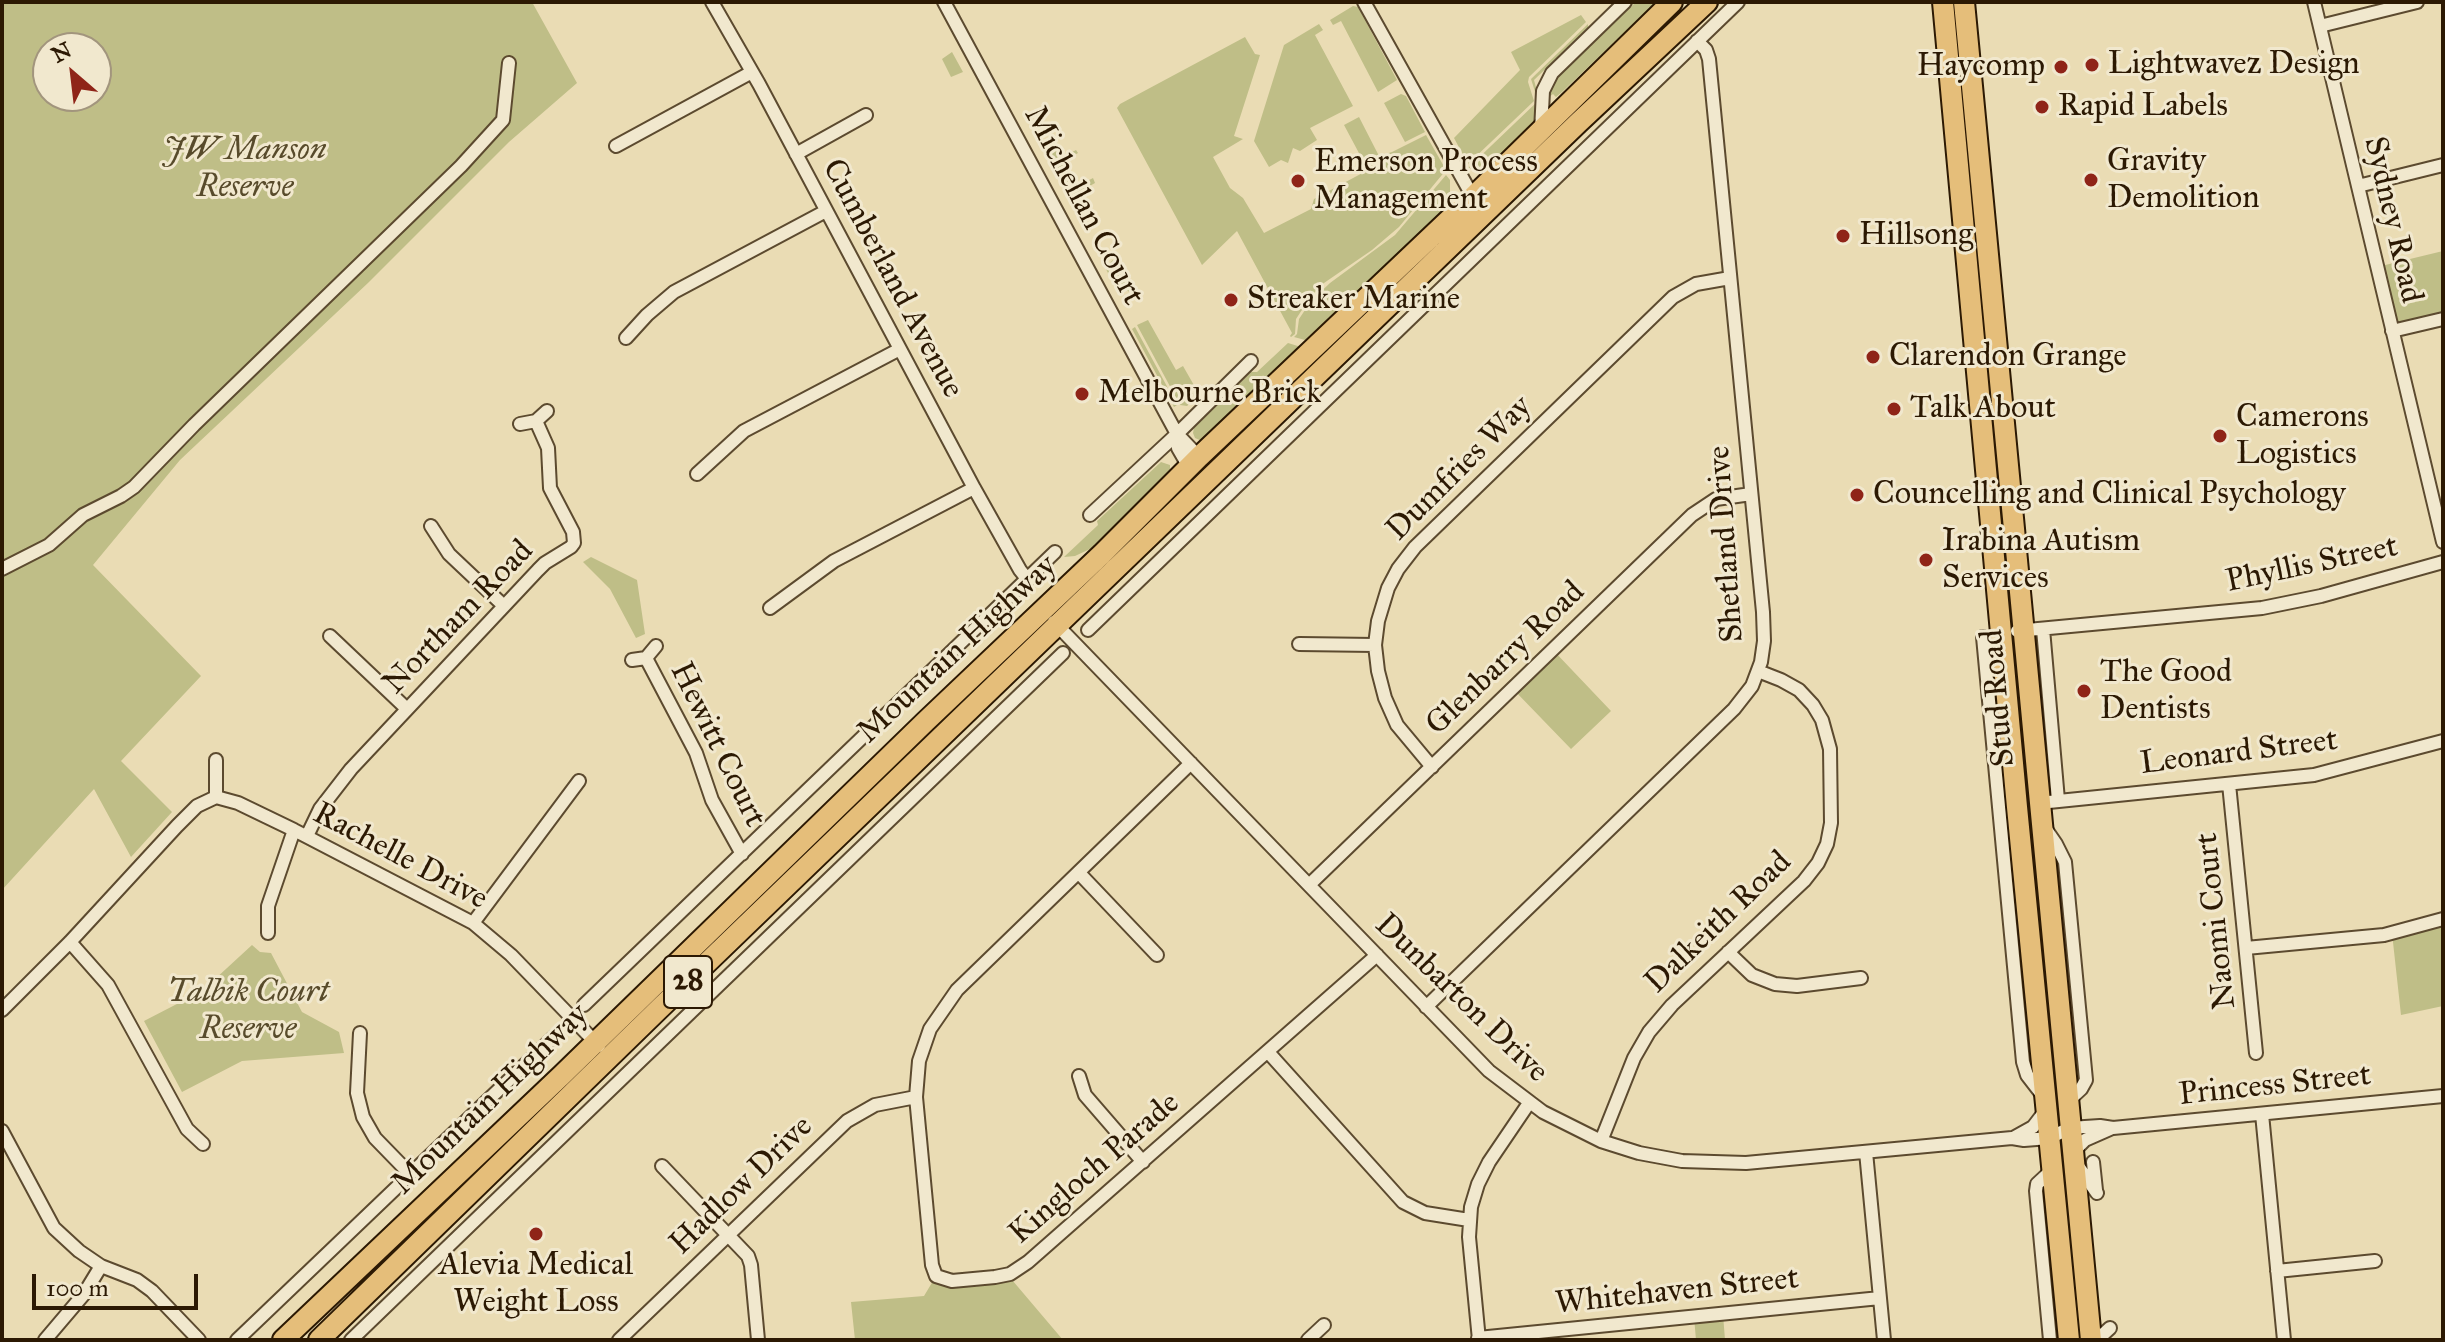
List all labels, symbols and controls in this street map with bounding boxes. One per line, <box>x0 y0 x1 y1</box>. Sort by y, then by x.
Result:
north arrow <box>32 32 112 112</box>
text: N <box>47 36 76 68</box>
place label: Lightwavez Design <box>2108 46 2360 84</box>
place label: Haycomp <box>1917 48 2045 86</box>
marker: Lightwavez Design <box>2083 56 2101 74</box>
marker: Haycomp <box>2052 58 2070 76</box>
place label: Rapid Labels <box>2058 88 2228 126</box>
marker: Rapid Labels <box>2033 98 2051 116</box>
street label: Michellan Court <box>1014 100 1152 312</box>
park label: JW Manson Reserve <box>164 132 326 207</box>
street label: Sydney Road <box>2354 133 2430 307</box>
place label: Gravity Demolition <box>2107 143 2260 218</box>
place label: Emerson Process Management <box>1314 144 1538 219</box>
street label: Cumberland Avenue <box>813 153 971 405</box>
marker: Gravity Demolition <box>2082 171 2100 189</box>
marker: Emerson Process Management <box>1289 172 1307 190</box>
place label: Hillsong <box>1859 217 1973 255</box>
marker: Hillsong <box>1834 227 1852 245</box>
place label: Streaker Marine <box>1247 281 1460 319</box>
marker: Streaker Marine <box>1222 291 1240 309</box>
place label: Clarendon Grange <box>1889 338 2127 376</box>
marker: Clarendon Grange <box>1864 348 1882 366</box>
place label: Melbourne Brick <box>1098 375 1321 413</box>
marker: Melbourne Brick <box>1073 385 1091 403</box>
street label: Dumfries Way <box>1379 388 1541 550</box>
place label: Talk About <box>1910 390 2056 428</box>
place label: Camerons Logistics <box>2236 399 2369 474</box>
marker: Talk About <box>1885 400 1903 418</box>
marker: Camerons Logistics <box>2211 427 2229 445</box>
street label: Shetland Drive <box>1701 444 1753 644</box>
place label: Councelling and Clinical Psychology <box>1873 476 2346 514</box>
marker: Councelling and Clinical Psychology <box>1848 486 1866 504</box>
place label: Irabina Autism Services <box>1942 523 2140 598</box>
street label: Phyllis Street <box>2223 528 2401 602</box>
street label: Northam Road <box>376 533 542 703</box>
street label: Mountain Highway <box>850 548 1066 752</box>
marker: Irabina Autism Services <box>1917 551 1935 569</box>
street label: Glenbarry Road <box>1419 574 1593 744</box>
street label: Stud Road <box>1974 628 2024 768</box>
place label: The Good Dentists <box>2100 654 2232 729</box>
street label: Hewitt Court <box>661 656 773 834</box>
marker: The Good Dentists <box>2075 682 2093 700</box>
street label: Leonard Street <box>2138 722 2340 784</box>
street label: Rachelle Drive <box>306 795 494 919</box>
street label: Naomi Court <box>2189 831 2245 1011</box>
street label: Dalkeith Road <box>1638 844 1800 1002</box>
street label: Dunbarton Drive <box>1366 907 1556 1091</box>
road number: 28 <box>664 956 712 1008</box>
park label: Talbik Court Reserve <box>167 974 329 1049</box>
street label: Mountain Highway <box>385 996 597 1204</box>
street label: Princess Street <box>2177 1057 2373 1115</box>
street label: Kingloch Parade <box>1002 1085 1188 1253</box>
street label: Hadlow Drive <box>663 1108 821 1264</box>
marker: Alevia Medical Weight Loss <box>527 1225 545 1243</box>
place label: Alevia Medical Weight Loss <box>439 1247 633 1322</box>
scale bar <box>36 1258 202 1308</box>
street label: Whitehaven Street <box>1553 1260 1801 1324</box>
text: 100 m <box>46 1273 109 1303</box>

